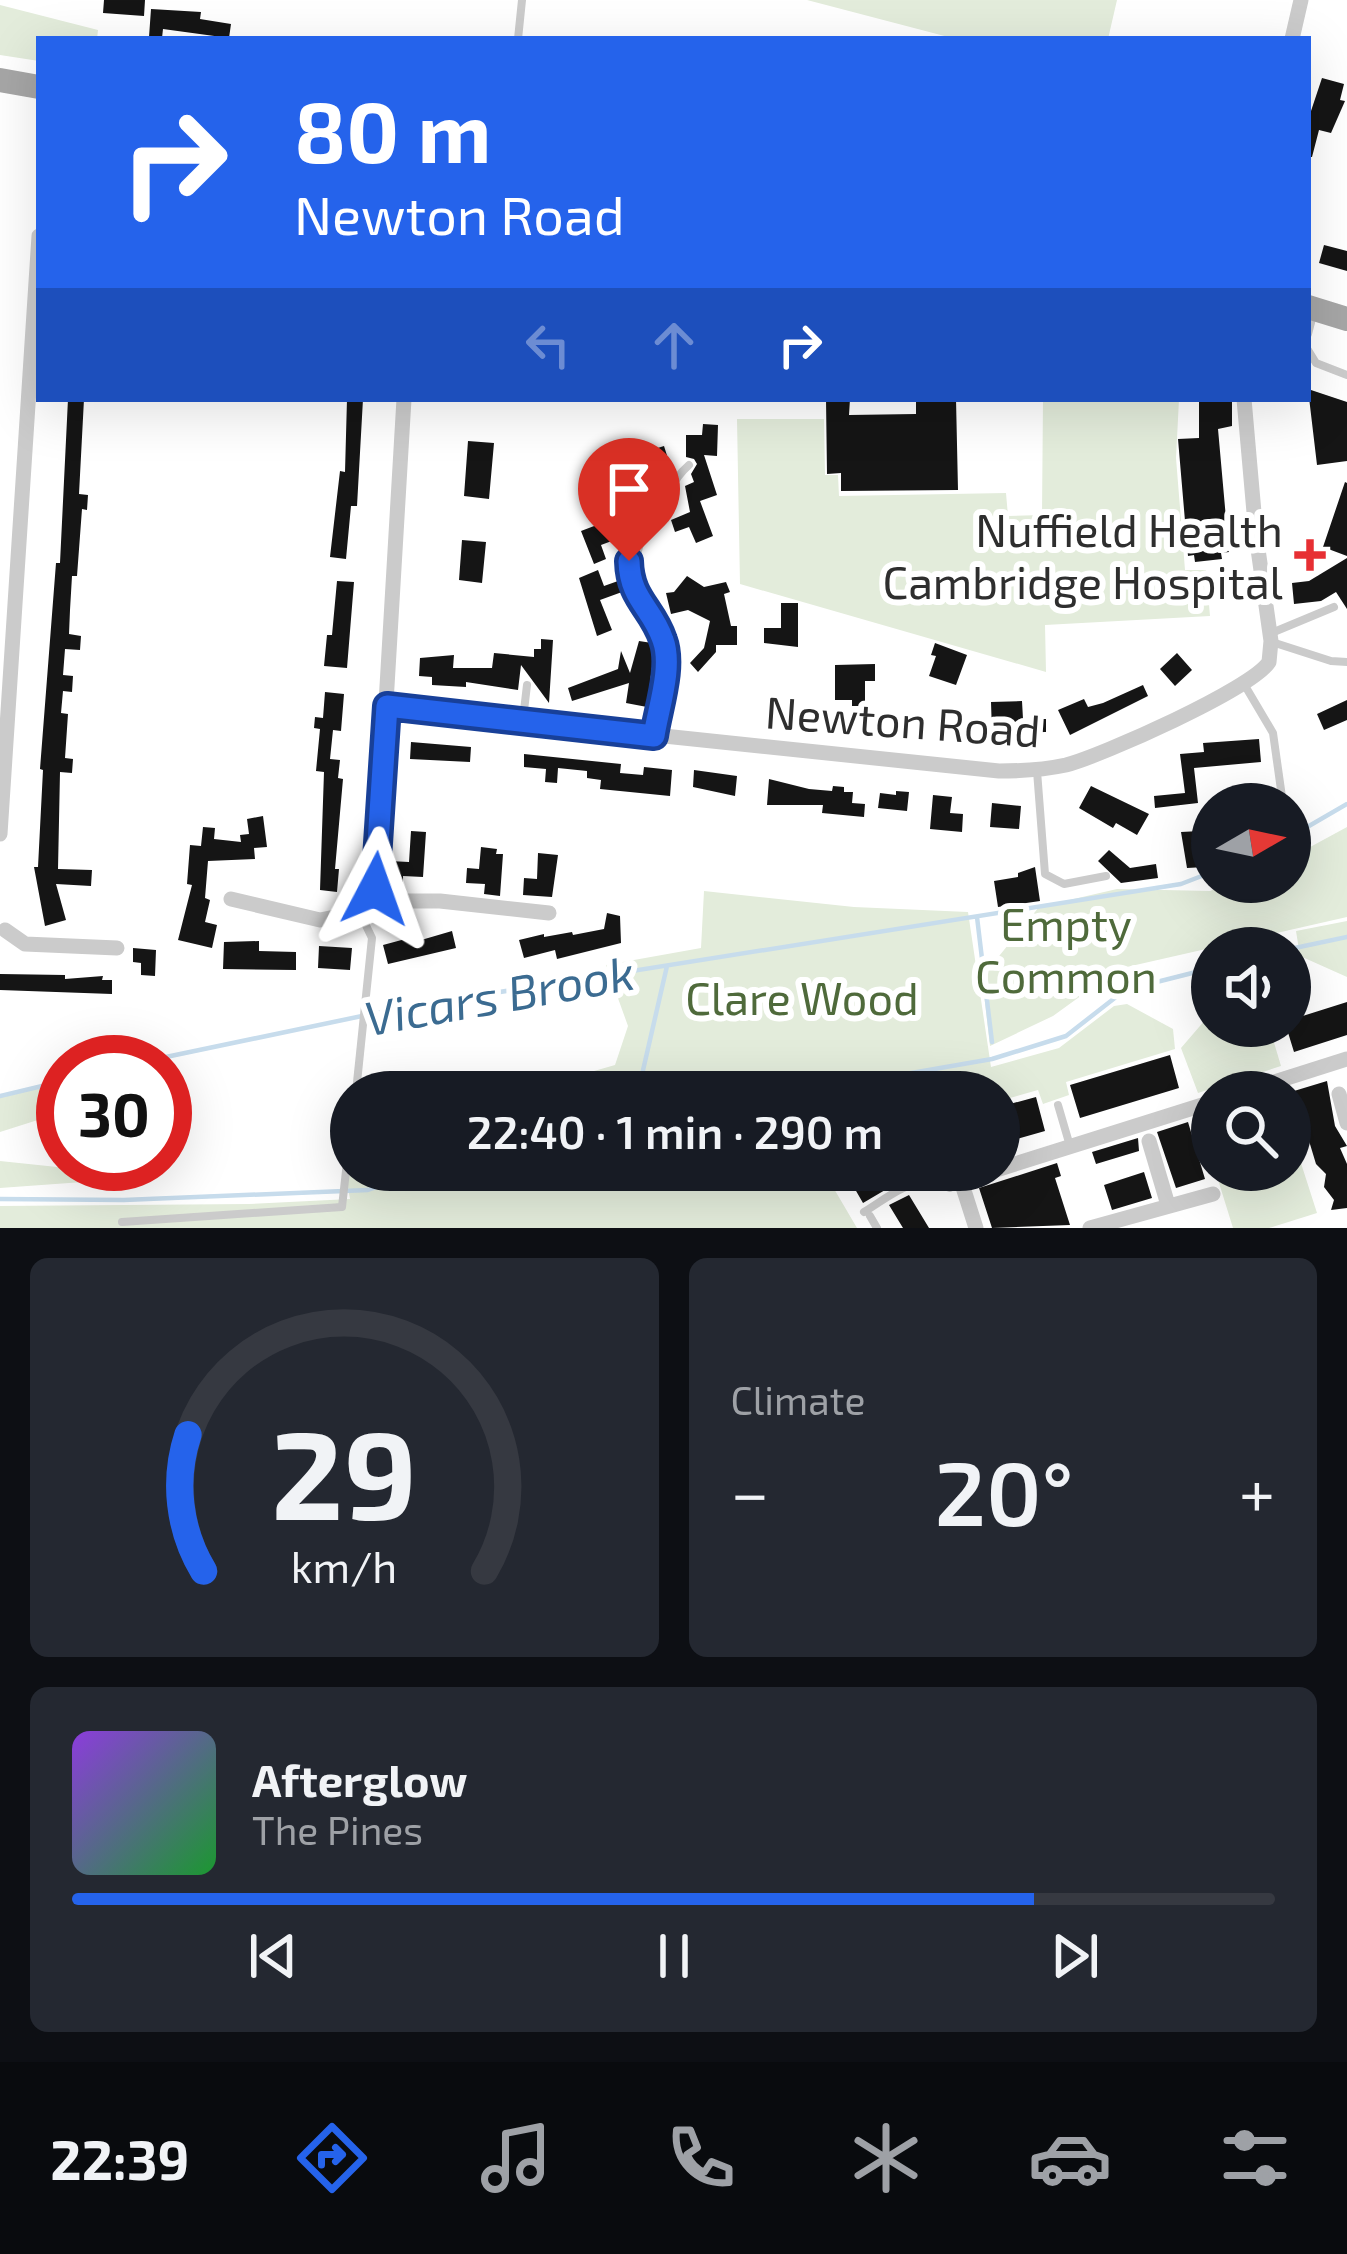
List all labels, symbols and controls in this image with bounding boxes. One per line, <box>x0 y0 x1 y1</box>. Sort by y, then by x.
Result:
text: 80 m <box>294 79 491 180</box>
icon: right <box>96 84 252 240</box>
text: Newton Road <box>294 181 625 246</box>
icon: left <box>515 312 581 378</box>
icon: ahead <box>641 312 707 378</box>
icon: right <box>767 312 833 378</box>
pin <box>578 438 680 561</box>
icon: arrive <box>596 456 662 522</box>
place label: Nuffield Health Cambridge Hospital <box>882 502 1283 608</box>
marker: Nuffield Health Cambridge Hospital <box>1294 539 1326 571</box>
street label: Newton Road <box>764 683 1042 757</box>
north arrow <box>1191 783 1311 903</box>
map controls <box>1191 783 1311 1191</box>
position arrow <box>312 826 438 952</box>
park label: Empty Common <box>975 896 1157 1002</box>
button: sound <box>1191 927 1311 1047</box>
water label: Vicars Brook <box>360 942 638 1046</box>
park label: Clare Wood <box>685 970 919 1024</box>
speed limit sign: 30 <box>36 1035 192 1191</box>
button: search <box>1191 1071 1311 1191</box>
text: 22:40 · 1 min · 290 m <box>467 1104 883 1158</box>
text: Climate <box>731 1376 865 1423</box>
text: 29 <box>271 1395 417 1545</box>
text: 20° <box>934 1436 1073 1544</box>
text: − <box>731 1451 769 1530</box>
text: + <box>1239 1451 1275 1530</box>
text: km/h <box>291 1539 397 1591</box>
text: Afterglow <box>252 1752 468 1806</box>
text: The Pines <box>252 1806 423 1853</box>
icon: previous <box>240 1923 306 1989</box>
icon: pause <box>641 1923 707 1989</box>
icon: next <box>1042 1923 1108 1989</box>
icon: directions <box>290 2116 374 2200</box>
icon: music <box>474 2116 558 2200</box>
icon: phone <box>659 2116 743 2200</box>
icon: climate <box>844 2116 928 2200</box>
icon: car <box>1028 2116 1112 2200</box>
icon: filters <box>1213 2116 1297 2200</box>
text: 22:39 <box>50 2126 189 2191</box>

